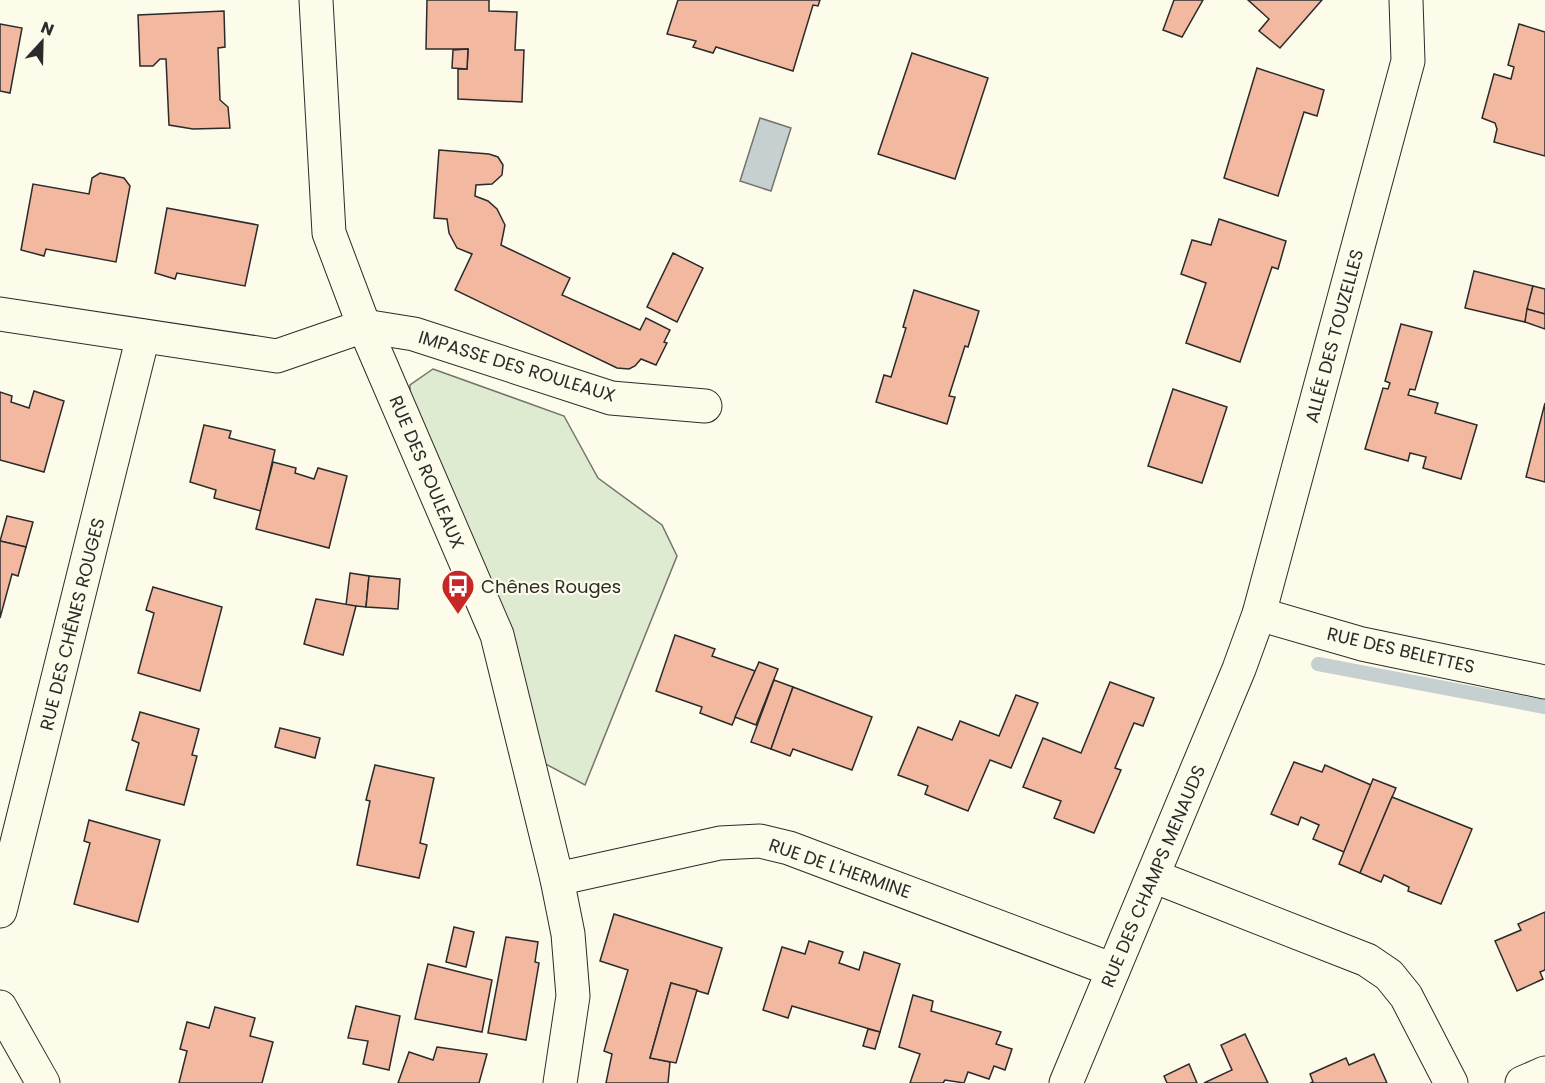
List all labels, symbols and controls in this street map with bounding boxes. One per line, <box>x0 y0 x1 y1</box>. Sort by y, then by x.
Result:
north arrow <box>12 12 72 72</box>
text: N <box>38 16 57 41</box>
street label: ALLÉE DES TOUZELLES <box>1299 246 1369 426</box>
street label: IMPASSE DES ROULEAUX <box>415 324 619 408</box>
street label: RUE DES ROULEAUX <box>383 392 471 552</box>
street label: RUE DES CHÊNES ROUGES <box>33 515 111 733</box>
bus stop icon: Chênes Rouges <box>440 568 476 615</box>
place label: Chênes Rouges <box>481 574 621 599</box>
street label: RUE DES BELETTES <box>1325 621 1477 679</box>
street label: RUE DES CHAMPS MENAUDS <box>1095 761 1211 991</box>
street label: RUE DE L'HERMINE <box>765 832 915 904</box>

